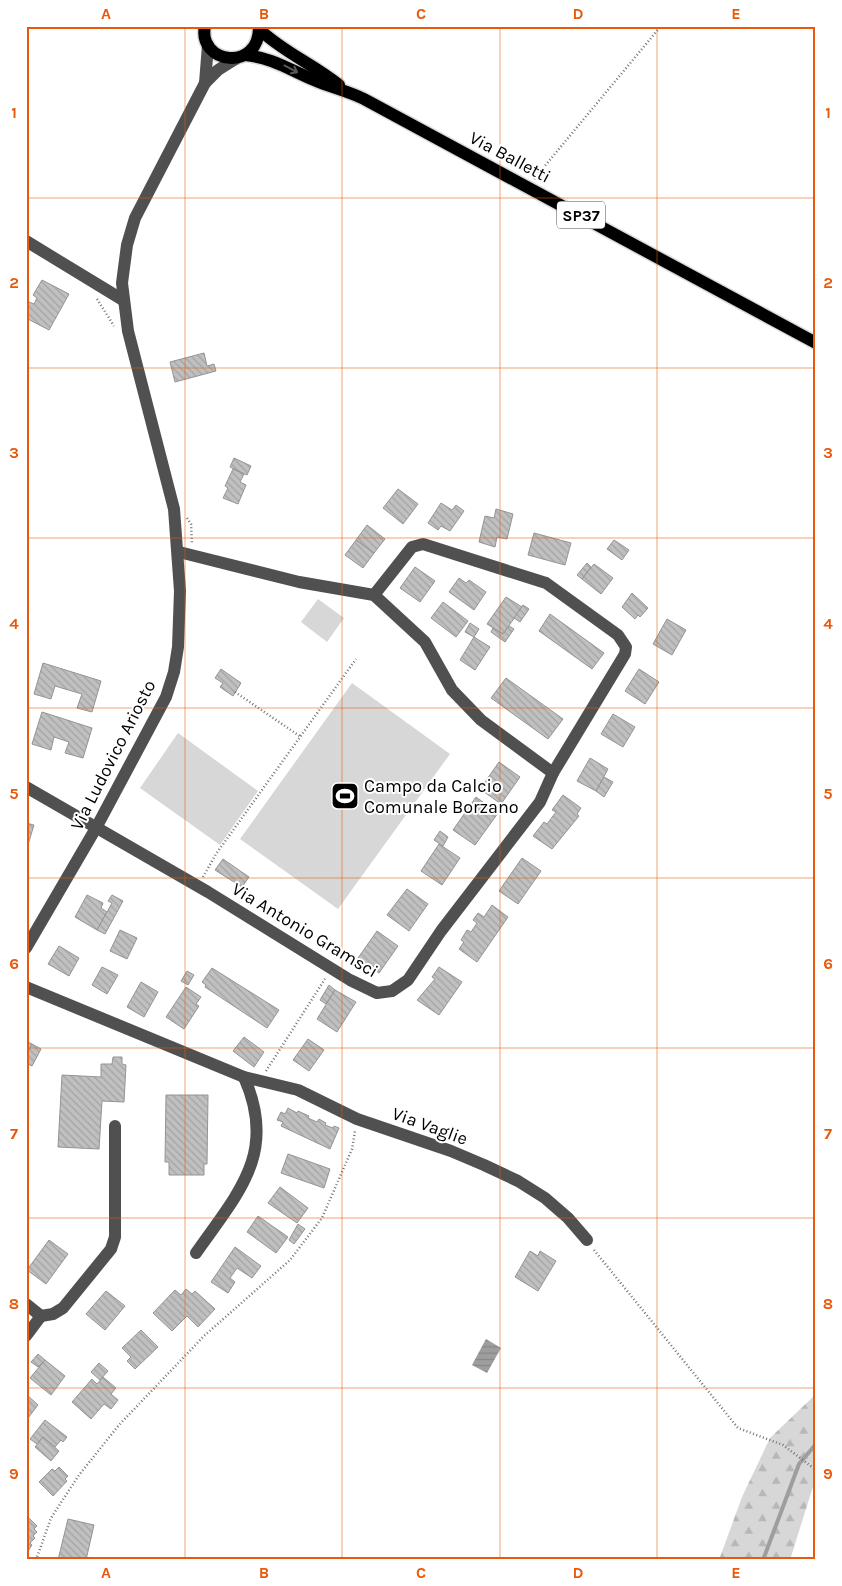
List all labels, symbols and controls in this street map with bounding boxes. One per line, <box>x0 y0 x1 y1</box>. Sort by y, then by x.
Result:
text: A <box>101 4 111 23</box>
text: B <box>259 4 269 23</box>
text: C <box>416 4 426 23</box>
text: D <box>573 4 584 23</box>
text: E <box>731 4 741 23</box>
one-way arrow <box>283 65 298 74</box>
text: 1 <box>11 103 17 122</box>
text: 1 <box>825 103 831 122</box>
street label: Via Balletti <box>466 126 554 188</box>
road number: SP37 <box>557 202 605 228</box>
text: 2 <box>9 273 19 292</box>
text: 2 <box>823 273 833 292</box>
text: 3 <box>9 443 19 462</box>
text: 3 <box>823 443 833 462</box>
text: 4 <box>9 614 19 633</box>
text: 4 <box>823 614 833 633</box>
street label: Via Ludovico Ariosto <box>66 676 160 834</box>
place label: Campo da Calcio Comunale Borzano <box>364 775 519 818</box>
sports icon: Campo da Calcio Comunale Borzano <box>330 781 360 811</box>
text: 5 <box>9 784 19 803</box>
text: 5 <box>823 784 833 803</box>
street label: Via Antonio Gramsci <box>228 878 382 982</box>
text: 6 <box>9 954 19 973</box>
text: 6 <box>823 954 833 973</box>
street label: Via Vaglie <box>389 1102 471 1150</box>
text: 7 <box>10 1124 18 1143</box>
text: 7 <box>824 1124 832 1143</box>
text: 8 <box>9 1294 19 1313</box>
text: 8 <box>823 1294 833 1313</box>
text: 9 <box>9 1464 19 1483</box>
text: 9 <box>823 1464 833 1483</box>
text: A <box>101 1563 111 1582</box>
text: B <box>259 1563 269 1582</box>
text: C <box>416 1563 426 1582</box>
text: D <box>573 1563 584 1582</box>
text: E <box>731 1563 741 1582</box>

